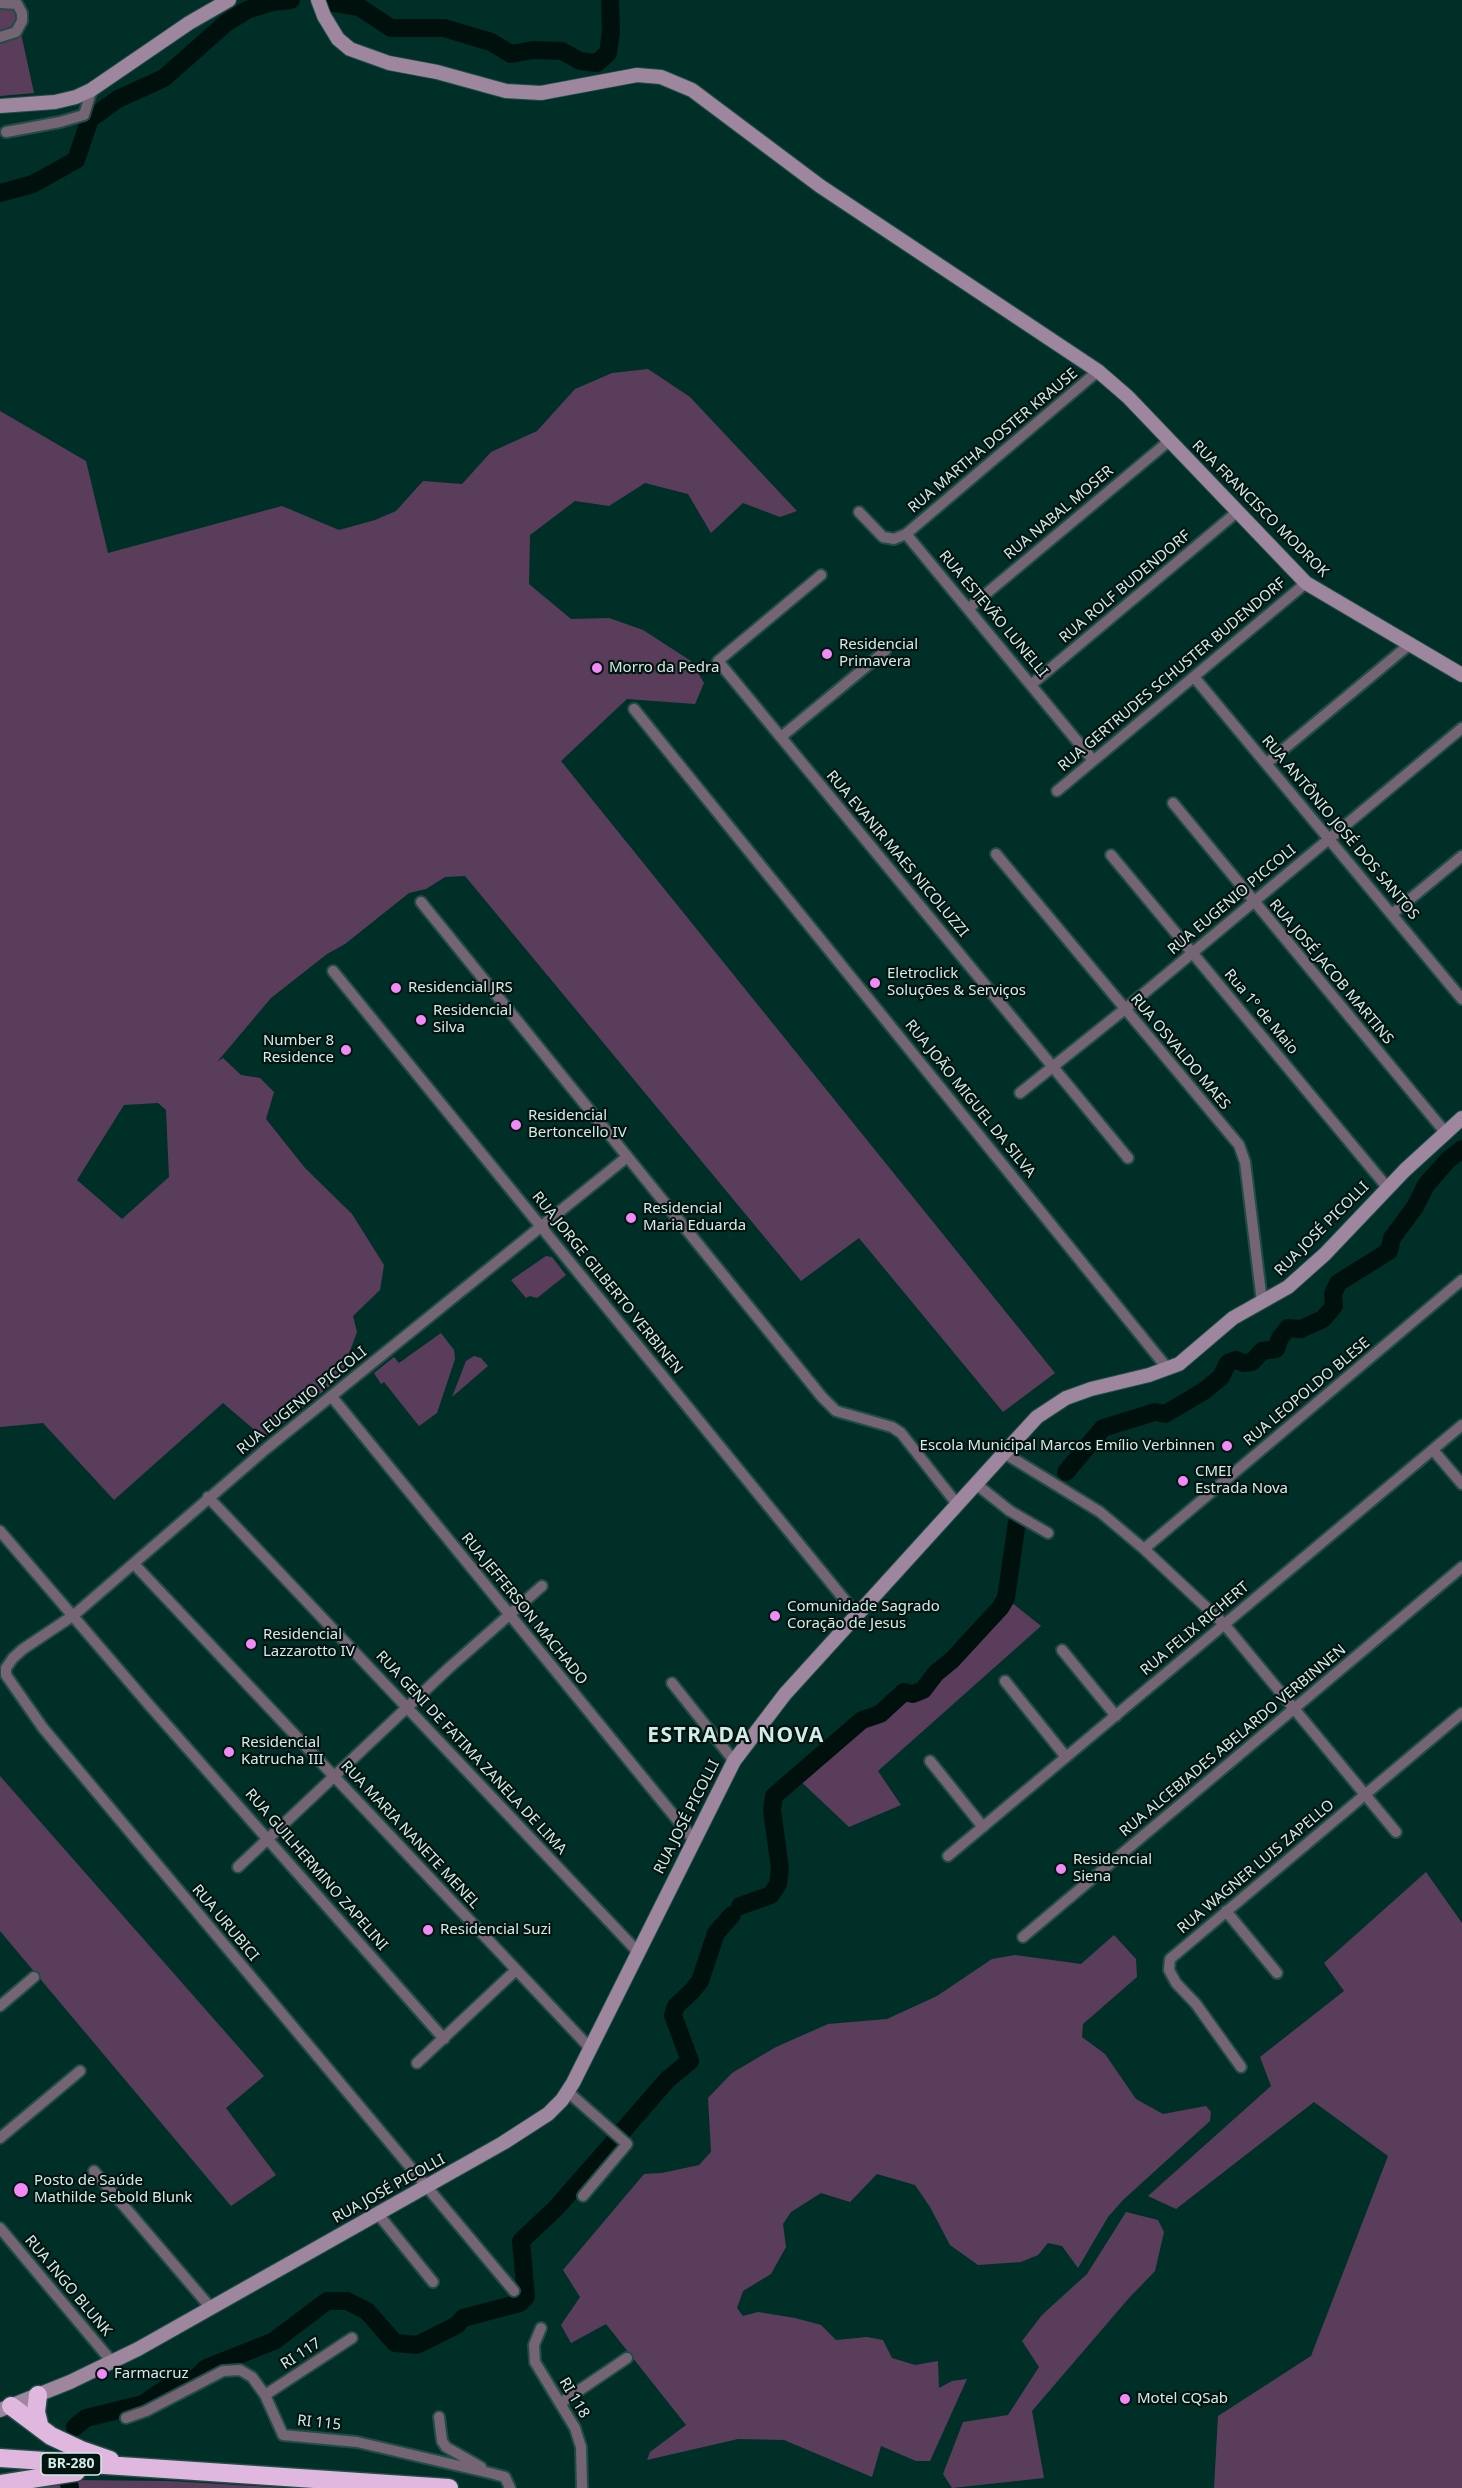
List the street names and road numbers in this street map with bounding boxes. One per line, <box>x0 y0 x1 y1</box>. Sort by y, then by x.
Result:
street label: RUA MARTHA DOSTER KRAUSE <box>905 365 1081 517</box>
street label: RUA FRANCISCO MODROK <box>1188 437 1332 581</box>
street label: RUA NABAL MOSER <box>1001 462 1117 564</box>
street label: RUA ROLF BUDENDORF <box>1056 527 1194 647</box>
street label: RUA ESTEVÃO LUNELLI <box>935 547 1051 681</box>
street label: RUA GERTRUDES SCHUSTER BUDENDORF <box>1055 574 1289 776</box>
street label: RUA ANTÔNIO JOSÉ DOS SANTOS <box>1258 732 1422 924</box>
street label: RUA EVANIR MAES NICOLUZZI <box>822 767 972 941</box>
street label: RUA EUGENIO PICCOLI <box>1164 841 1300 959</box>
street label: RUA JOSÉ JACOB MARTINS <box>1265 896 1397 1048</box>
street label: Rua 1º de Maio <box>1220 966 1302 1058</box>
street label: RUA OSVALDO MAES <box>1126 990 1234 1114</box>
street label: RUA JOÃO MIGUEL DA SILVA <box>901 1017 1039 1181</box>
street label: RUA JOSÉ PICOLLI <box>1271 1178 1373 1280</box>
street label: RUA JORGE GILBERTO VERBINEN <box>528 1188 686 1378</box>
street label: RUA LEOPOLDO BLESE <box>1240 1334 1374 1450</box>
street label: RUA EUGENIO PICCOLI <box>234 1343 370 1459</box>
street label: RUA JEFFERSON MACHADO <box>457 1529 591 1689</box>
street label: RUA FELIX RICHERT <box>1137 1578 1253 1680</box>
street label: RUA ALCEBIADES ABELARDO VERBINNEN <box>1116 1641 1350 1841</box>
street label: RUA GENI DE FATIMA ZANELA DE LIMA <box>372 1648 570 1858</box>
street label: RUA MARIA NANETE MENEL <box>337 1757 483 1913</box>
street label: RUA JOSÉ PICOLLI <box>650 1757 724 1877</box>
street label: RUA GUILHERMINO ZAPELINI <box>241 1786 391 1954</box>
street label: RUA WAGNER LUIS ZAPELLO <box>1174 1796 1338 1938</box>
street label: RUA URUBICI <box>188 1881 262 1965</box>
street label: RUA JOSÉ PICOLLI <box>330 2151 448 2227</box>
street label: RUA INGO BLUNK <box>21 2232 115 2340</box>
street label: RI 117 <box>278 2334 324 2374</box>
street label: RI 118 <box>555 2374 593 2422</box>
street label: RI 115 <box>296 2412 342 2434</box>
road number: BR-280 <box>41 2453 101 2475</box>

